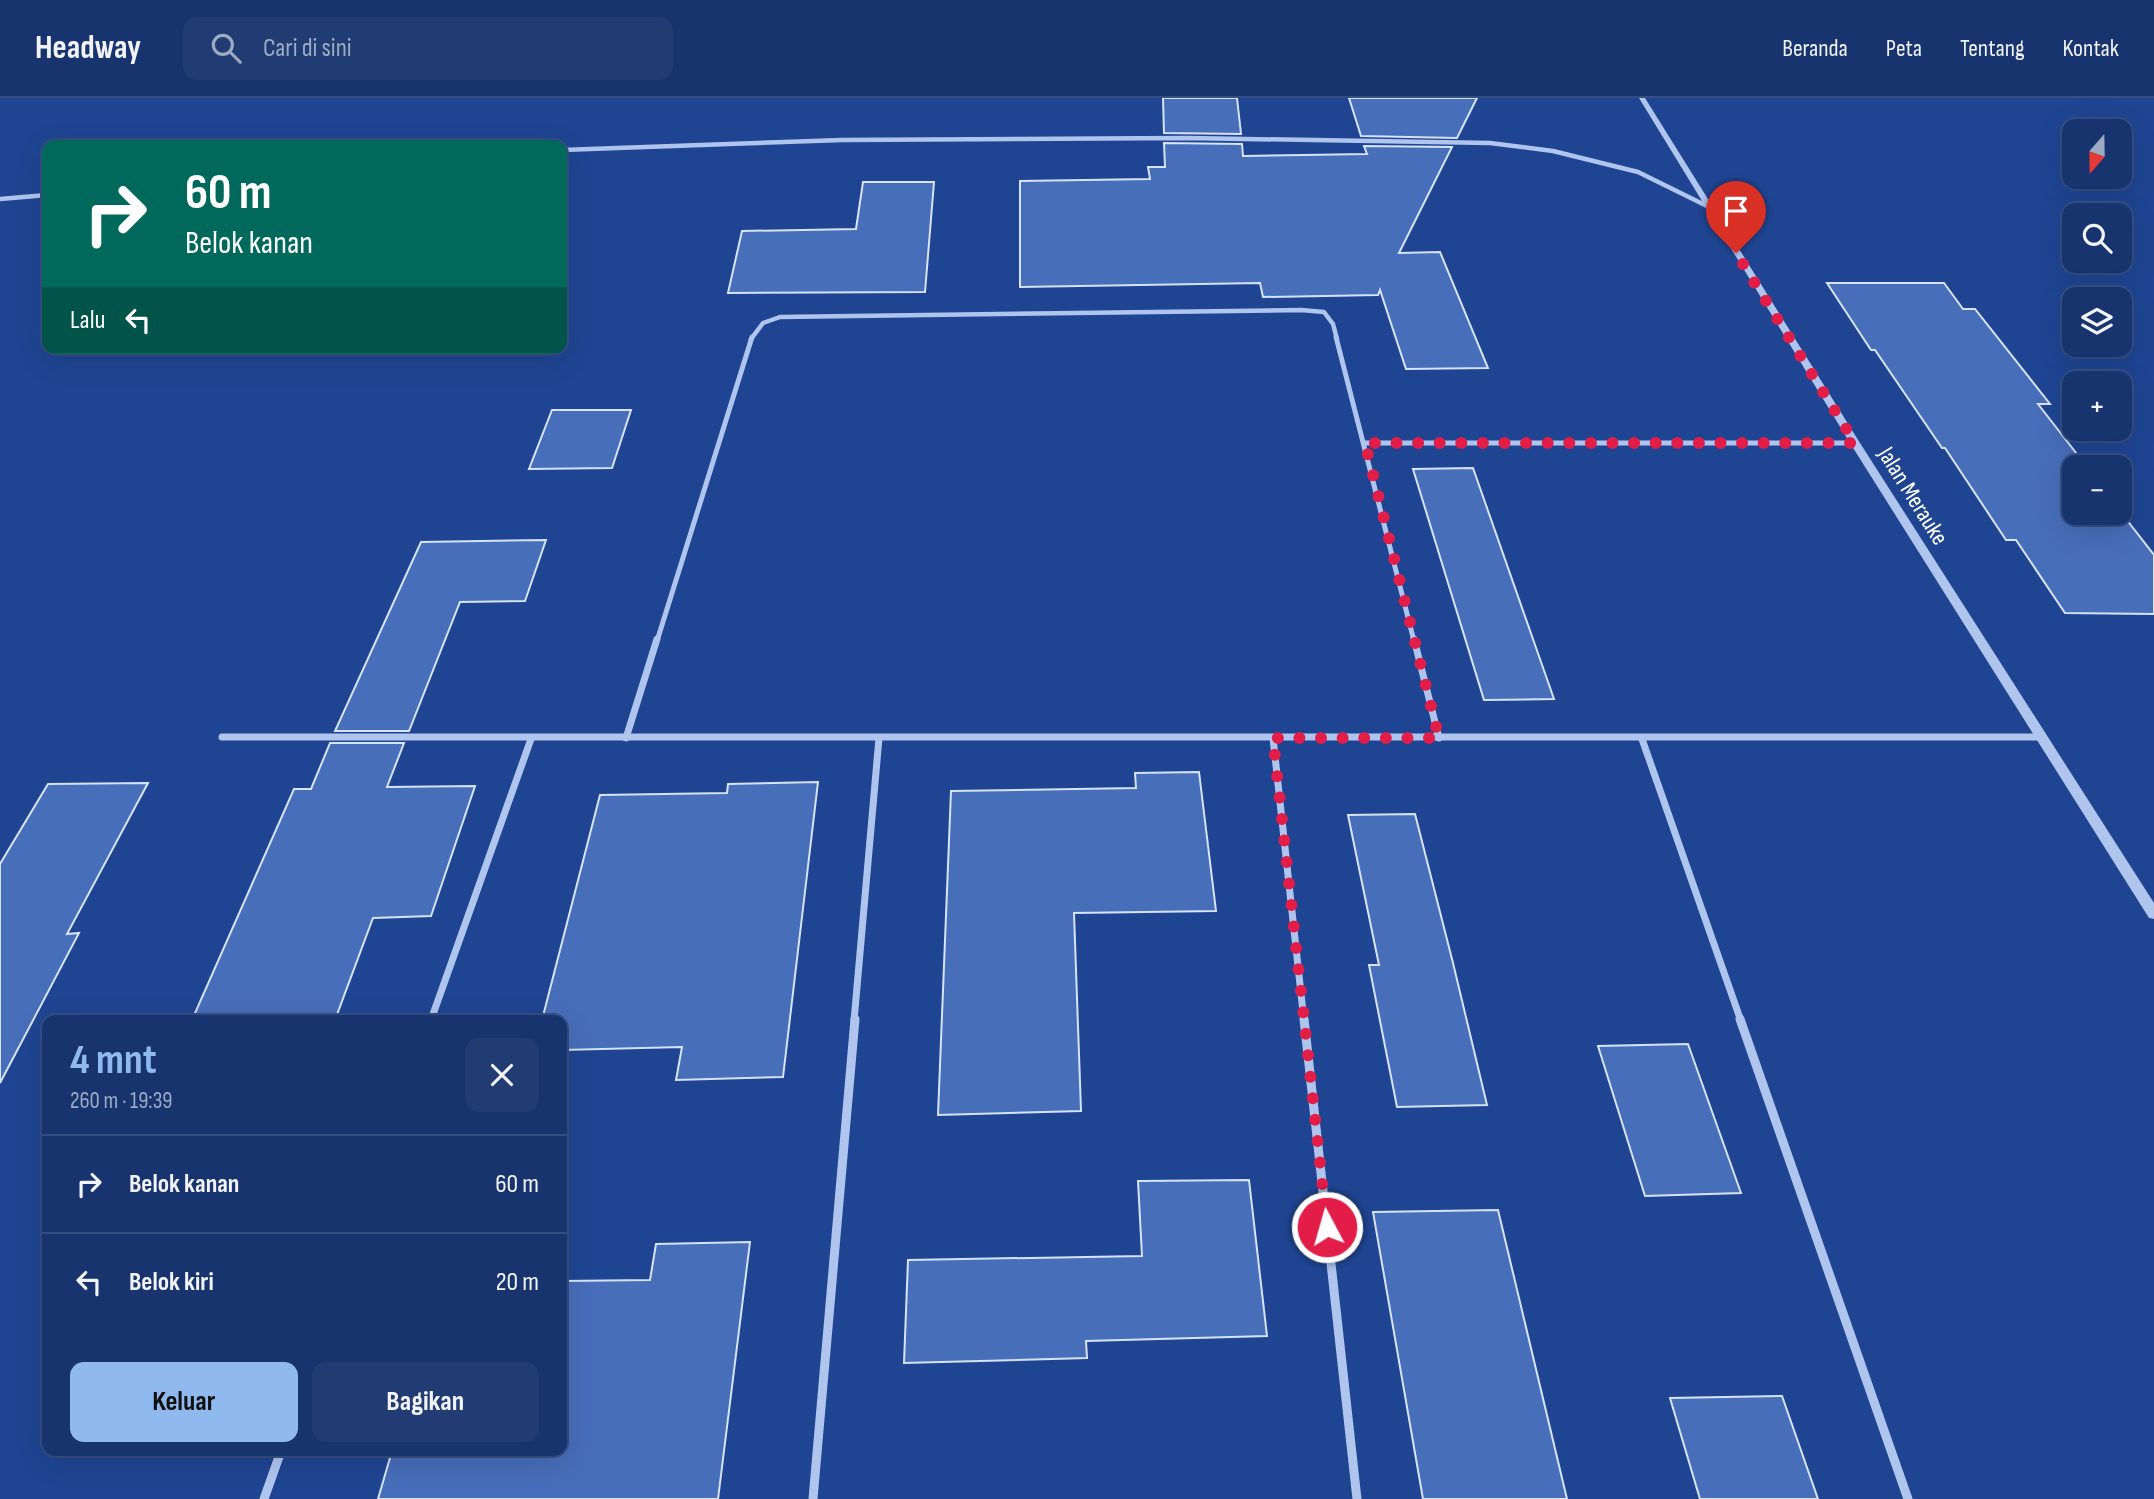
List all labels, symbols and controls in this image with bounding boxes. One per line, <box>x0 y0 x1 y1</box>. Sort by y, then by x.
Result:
search box <box>183 17 673 80</box>
text: Headway <box>35 28 141 68</box>
icon: search <box>207 29 245 67</box>
text: Cari di sini <box>263 33 352 64</box>
text: Beranda <box>1782 34 1848 63</box>
text: Peta <box>1886 34 1922 63</box>
text: Tentang <box>1960 34 2025 63</box>
text: Kontak <box>2063 34 2119 63</box>
north arrow <box>2062 119 2132 189</box>
map controls <box>2062 119 2132 525</box>
text: 60 m <box>185 164 272 223</box>
icon: right <box>70 168 161 259</box>
pin <box>1706 181 1766 253</box>
icon: arrive <box>1717 192 1755 230</box>
button: search <box>2062 203 2132 273</box>
text: Belok kanan <box>185 224 313 263</box>
button: layers <box>2062 287 2132 357</box>
icon: left <box>119 301 157 339</box>
text: Lalu <box>70 305 105 336</box>
button: + <box>2062 371 2132 441</box>
street label: Jalan Merauke <box>1871 441 1954 550</box>
button: − <box>2062 455 2132 525</box>
text: 4 mnt <box>70 1035 157 1086</box>
button: close <box>465 1038 539 1112</box>
text: 260 m · 19:39 <box>70 1087 173 1115</box>
icon: right <box>70 1165 108 1203</box>
text: Belok kanan <box>129 1169 239 1200</box>
text: 60 m <box>495 1169 539 1200</box>
position arrow <box>1290 1190 1364 1264</box>
icon: left <box>70 1263 108 1301</box>
text: Belok kiri <box>129 1267 214 1298</box>
text: 20 m <box>496 1267 539 1298</box>
button: Keluar <box>70 1362 298 1442</box>
button: Bagikan <box>312 1362 539 1442</box>

